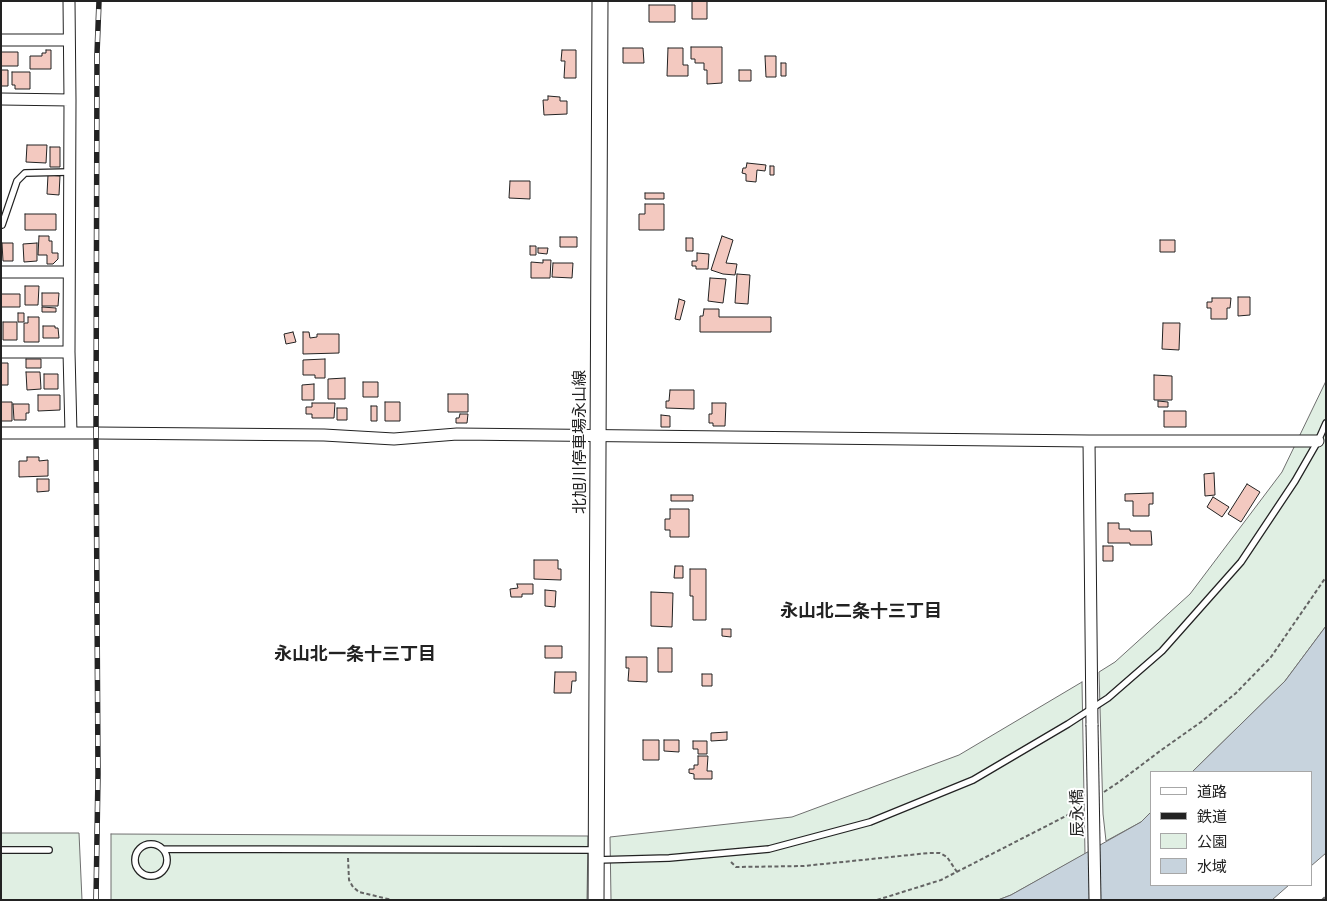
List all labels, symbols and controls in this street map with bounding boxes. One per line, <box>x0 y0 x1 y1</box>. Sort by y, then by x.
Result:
street label: 北旭川停車場永山線 <box>570 370 590 514</box>
district label: 永山北二条十三丁目 <box>780 600 942 622</box>
district label: 永山北一条十三丁目 <box>274 643 436 665</box>
legend <box>1150 771 1312 886</box>
text: 道路 <box>1197 783 1227 800</box>
street label: 辰永橋 <box>1067 789 1087 837</box>
text: 鉄道 <box>1197 808 1227 825</box>
text: 公園 <box>1197 833 1227 850</box>
text: 水域 <box>1197 858 1227 875</box>

